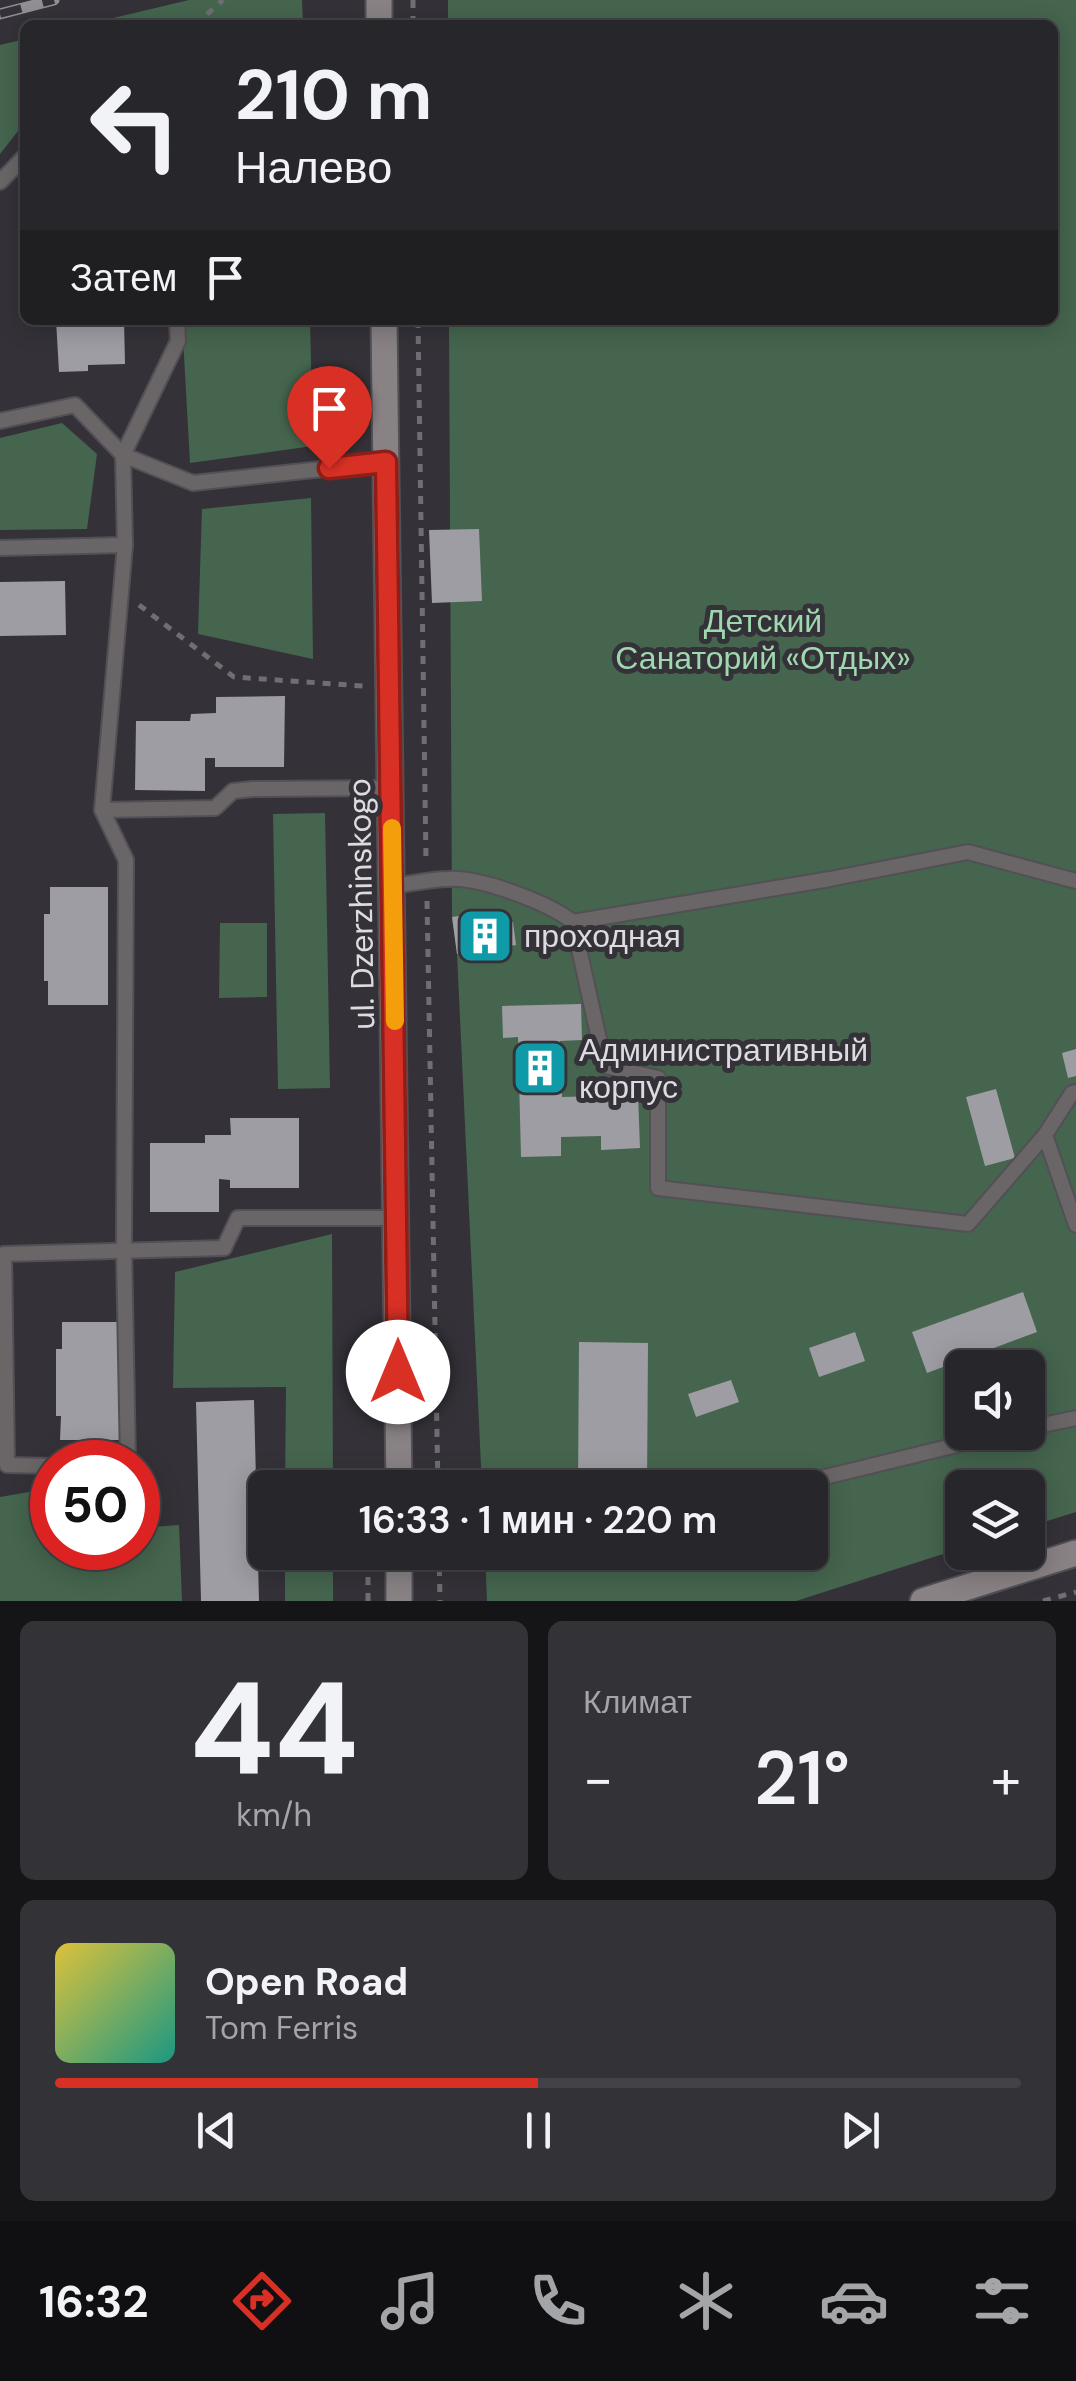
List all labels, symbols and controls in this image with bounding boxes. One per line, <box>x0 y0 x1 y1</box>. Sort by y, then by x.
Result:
text: 210 m <box>235 50 432 141</box>
icon: left <box>70 60 200 190</box>
text: Налево <box>235 138 392 197</box>
icon: arrive <box>198 250 253 305</box>
text: Затем <box>70 253 178 303</box>
pin <box>287 366 372 469</box>
icon: arrive <box>302 381 357 436</box>
park label: Детский Санаторий «Отдых» <box>615 600 911 679</box>
street label: ul. Dzerzhinskogo <box>338 778 384 1030</box>
building icon: проходная <box>455 906 515 966</box>
place label: проходная <box>524 915 681 957</box>
place label: Административный корпус <box>579 1029 868 1108</box>
building icon: Административный корпус <box>510 1038 570 1098</box>
position arrow <box>346 1320 450 1424</box>
map controls <box>945 1350 1045 1570</box>
button: sound <box>945 1350 1045 1450</box>
speed limit sign: 50 <box>30 1440 160 1570</box>
button: layers <box>945 1470 1045 1570</box>
text: 16:33 · 1 мин · 220 m <box>359 1495 717 1545</box>
text: 44 <box>189 1644 359 1813</box>
text: Климат <box>583 1681 692 1723</box>
text: 21° <box>754 1730 850 1827</box>
text: − <box>583 1743 613 1815</box>
text: + <box>991 1743 1021 1815</box>
text: km/h <box>236 1794 312 1836</box>
text: Open Road <box>205 1957 408 2007</box>
text: Tom Ferris <box>205 2007 358 2049</box>
icon: previous <box>189 2103 244 2158</box>
icon: pause <box>511 2103 566 2158</box>
icon: next <box>833 2103 888 2158</box>
icon: directions <box>227 2266 297 2336</box>
icon: music <box>375 2266 445 2336</box>
icon: phone <box>523 2266 593 2336</box>
icon: climate <box>671 2266 741 2336</box>
icon: car <box>819 2266 889 2336</box>
icon: filters <box>967 2266 1037 2336</box>
text: 16:32 <box>39 2272 148 2331</box>

